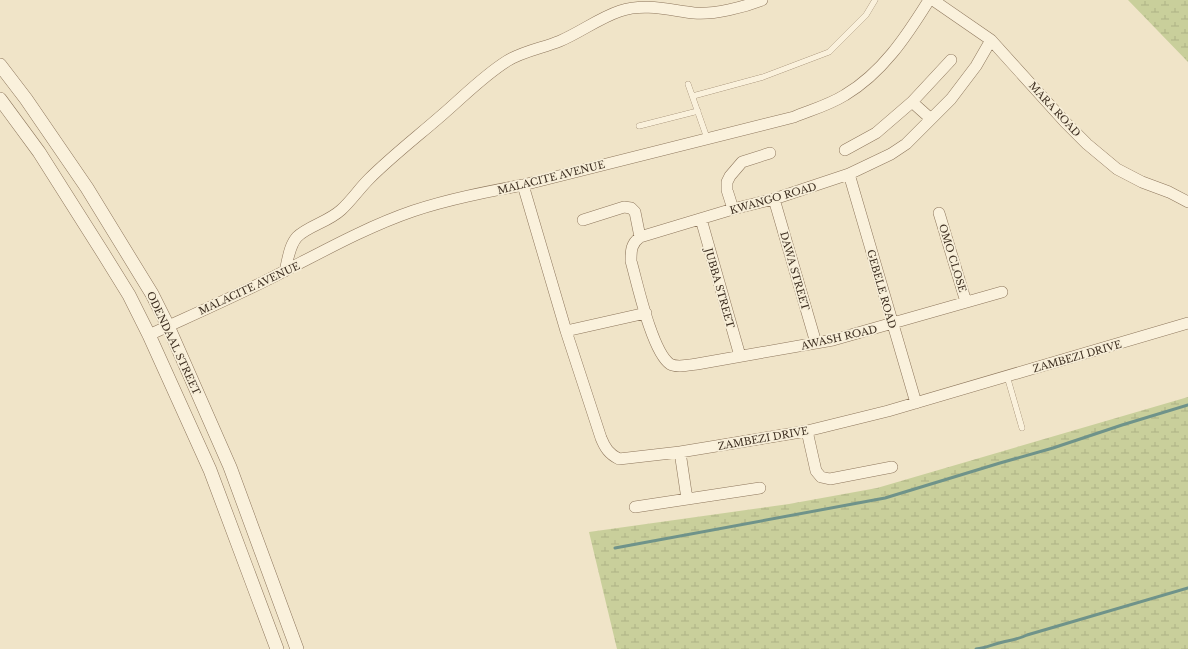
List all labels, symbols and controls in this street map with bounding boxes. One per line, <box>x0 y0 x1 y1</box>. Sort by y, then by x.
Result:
street label: MARA ROAD <box>1026 79 1083 140</box>
street label: MALACITE AVENUE <box>496 158 606 197</box>
street label: KWANGO ROAD <box>728 180 818 217</box>
street label: OMO CLOSE <box>936 222 969 294</box>
street label: DAWA STREET <box>777 230 812 312</box>
street label: JUBBA STREET <box>701 245 737 330</box>
street label: GEBELE ROAD <box>864 248 899 330</box>
street label: MALACITE AVENUE <box>196 259 302 318</box>
street label: ODENDAAL STREET <box>144 289 203 397</box>
street label: AWASH ROAD <box>799 322 879 353</box>
street label: ZAMBEZI DRIVE <box>1031 338 1123 375</box>
street label: ZAMBEZI DRIVE <box>717 424 809 453</box>

